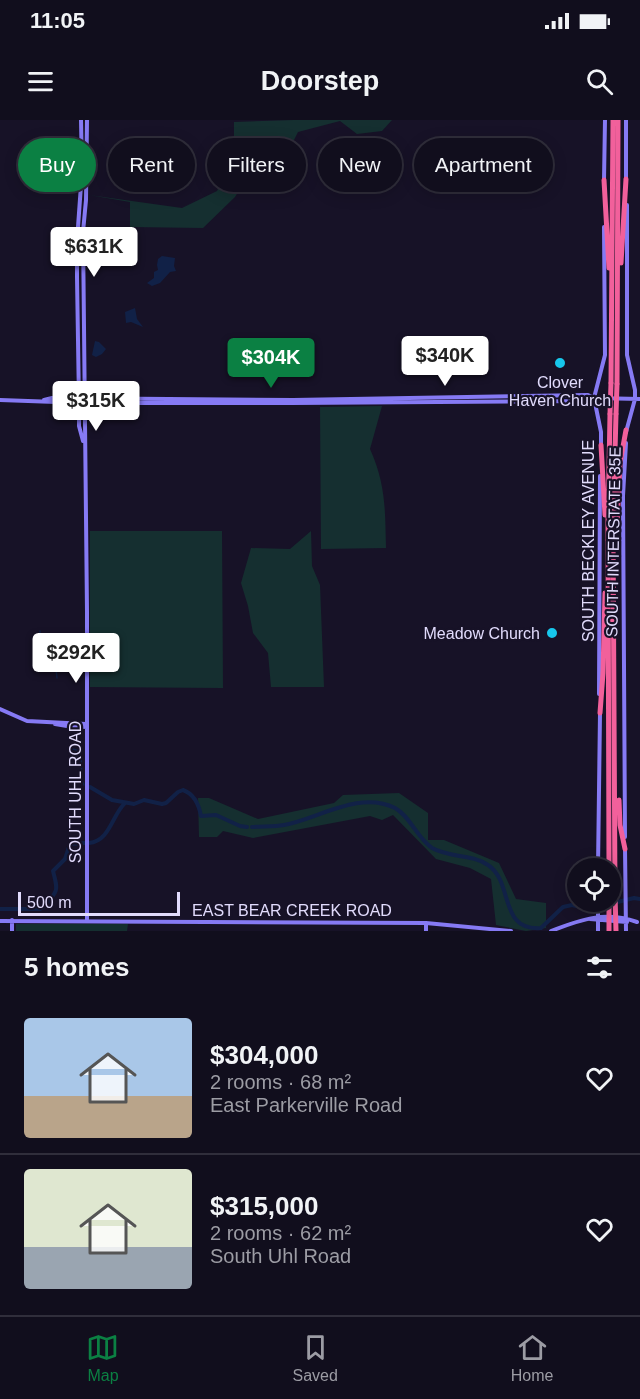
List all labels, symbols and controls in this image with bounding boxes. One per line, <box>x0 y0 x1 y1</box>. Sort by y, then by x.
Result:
text: 11:05 <box>30 8 85 33</box>
icon: menu <box>24 65 57 98</box>
icon: search <box>583 65 616 98</box>
text: Doorstep <box>261 66 379 96</box>
chip: Buy <box>18 138 96 192</box>
chip: Rent <box>108 138 195 192</box>
chip: Filters <box>207 138 306 192</box>
chip: New <box>318 138 402 192</box>
chip: Apartment <box>414 138 553 192</box>
pin: $631K <box>52 227 136 278</box>
text: $631K <box>65 235 123 257</box>
pin: $340K <box>403 336 487 387</box>
pin: $304K <box>229 338 313 389</box>
text: $340K <box>416 344 474 366</box>
text: $304K <box>242 346 300 368</box>
marker: Clover Haven Church <box>553 356 567 370</box>
place label: Clover Haven Church <box>509 374 611 409</box>
pin: $315K <box>54 381 138 432</box>
text: $315K <box>67 389 125 411</box>
street label: SOUTH BECKLEY AVENUE <box>580 440 597 642</box>
street label: SOUTH INTERSTATE 35E <box>603 447 624 637</box>
place label: Meadow Church <box>424 625 540 642</box>
marker: Meadow Church <box>545 626 559 640</box>
pin: $292K <box>34 633 118 684</box>
text: $292K <box>47 641 105 663</box>
street label: SOUTH UHL ROAD <box>67 721 84 863</box>
map controls <box>567 858 621 912</box>
button: locate <box>567 858 621 912</box>
scale bar <box>18 889 180 916</box>
text: 500 m <box>27 894 71 911</box>
street label: EAST BEAR CREEK ROAD <box>192 902 392 919</box>
icon: filters <box>583 951 616 984</box>
text: 5 homes <box>24 952 130 982</box>
text: $304,000 <box>210 1040 318 1070</box>
icon: home <box>72 1042 144 1114</box>
icon: heart <box>583 1062 616 1095</box>
text: 2 rooms · 68 m² <box>210 1071 351 1093</box>
text: East Parkerville Road <box>210 1094 402 1116</box>
text: $315,000 <box>210 1191 318 1221</box>
icon: home <box>72 1193 144 1265</box>
icon: heart <box>583 1213 616 1246</box>
text: 2 rooms · 62 m² <box>210 1222 351 1244</box>
text: South Uhl Road <box>210 1245 351 1267</box>
tab: Map <box>86 1331 119 1385</box>
tab: Saved <box>292 1331 338 1385</box>
tab: Home <box>511 1331 553 1385</box>

